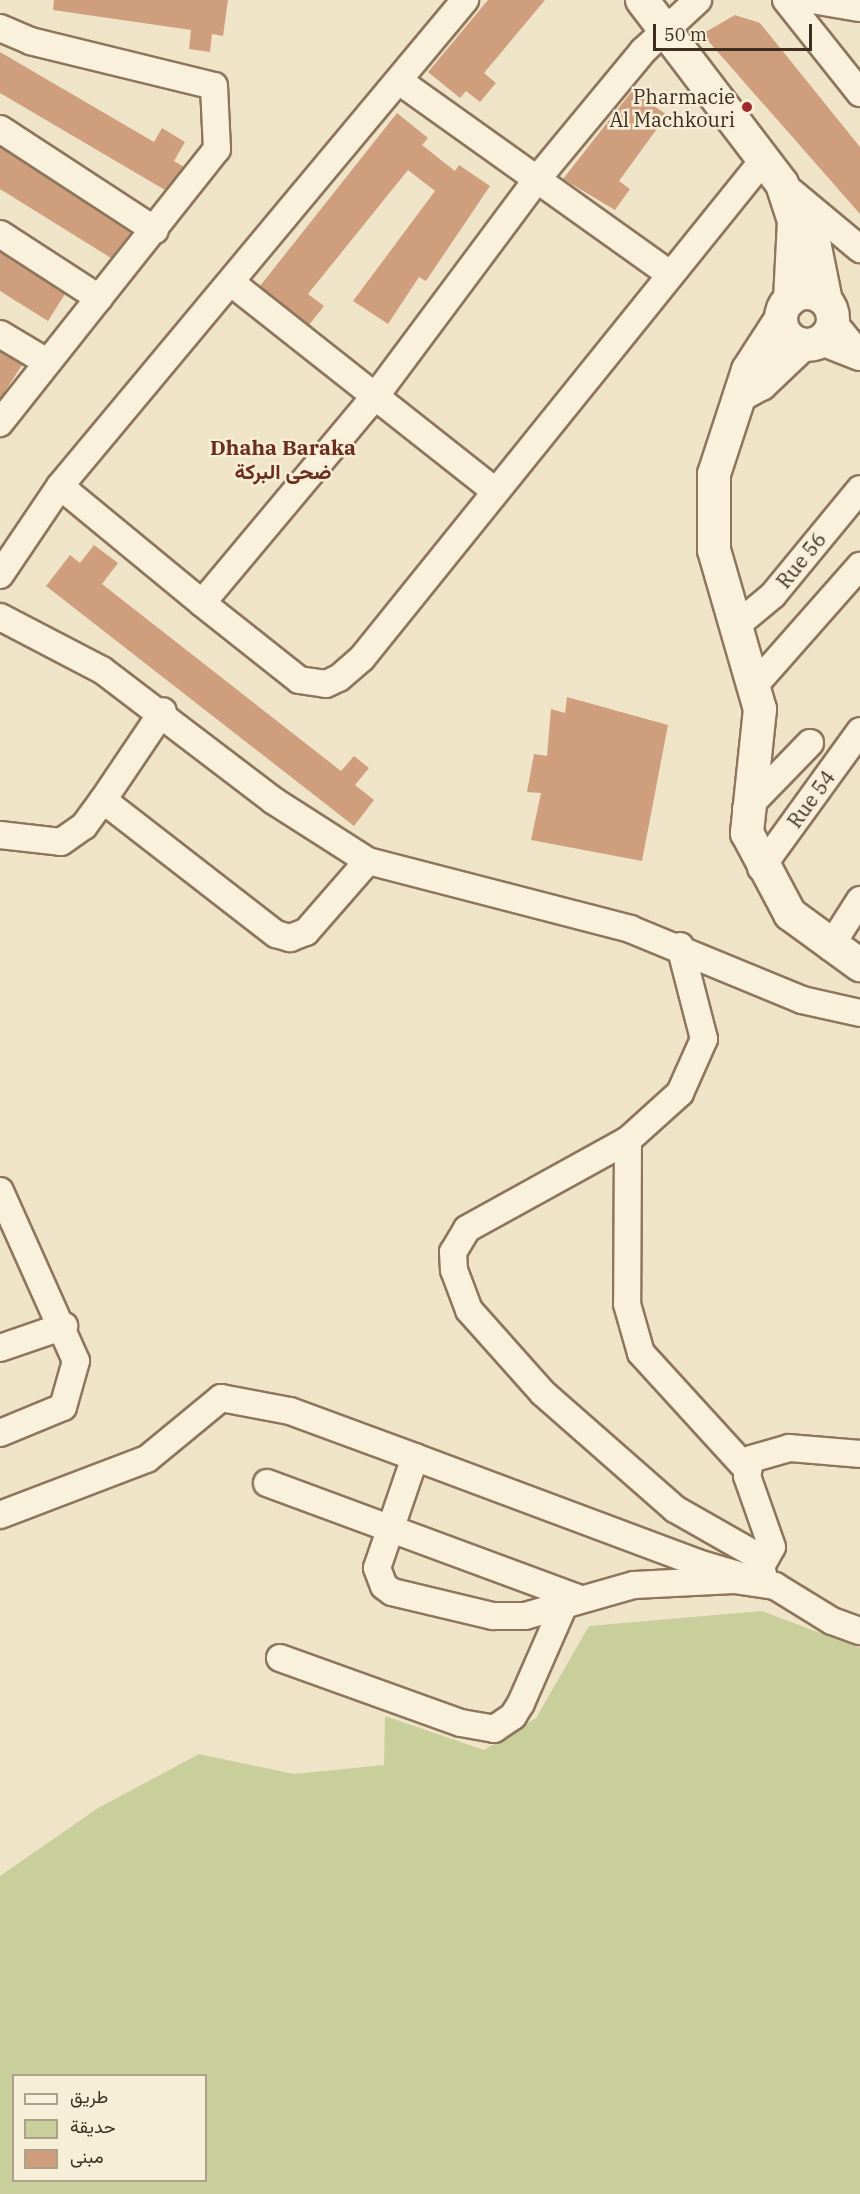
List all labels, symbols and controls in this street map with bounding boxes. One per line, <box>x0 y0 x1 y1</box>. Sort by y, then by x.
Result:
scale bar <box>656 12 815 50</box>
text: 50 m <box>664 23 707 46</box>
place label: Pharmacie Al Machkouri <box>609 84 735 131</box>
marker: Pharmacie Al Machkouri <box>740 100 754 114</box>
district label: Dhaha Baraka ضحى البركة <box>210 434 356 484</box>
street label: Rue 56 <box>771 527 831 593</box>
street label: Rue 54 <box>782 766 840 832</box>
legend <box>12 2074 207 2182</box>
text: طريق <box>70 2085 108 2108</box>
text: حديقة <box>70 2115 116 2138</box>
text: مبنى <box>70 2145 104 2168</box>

